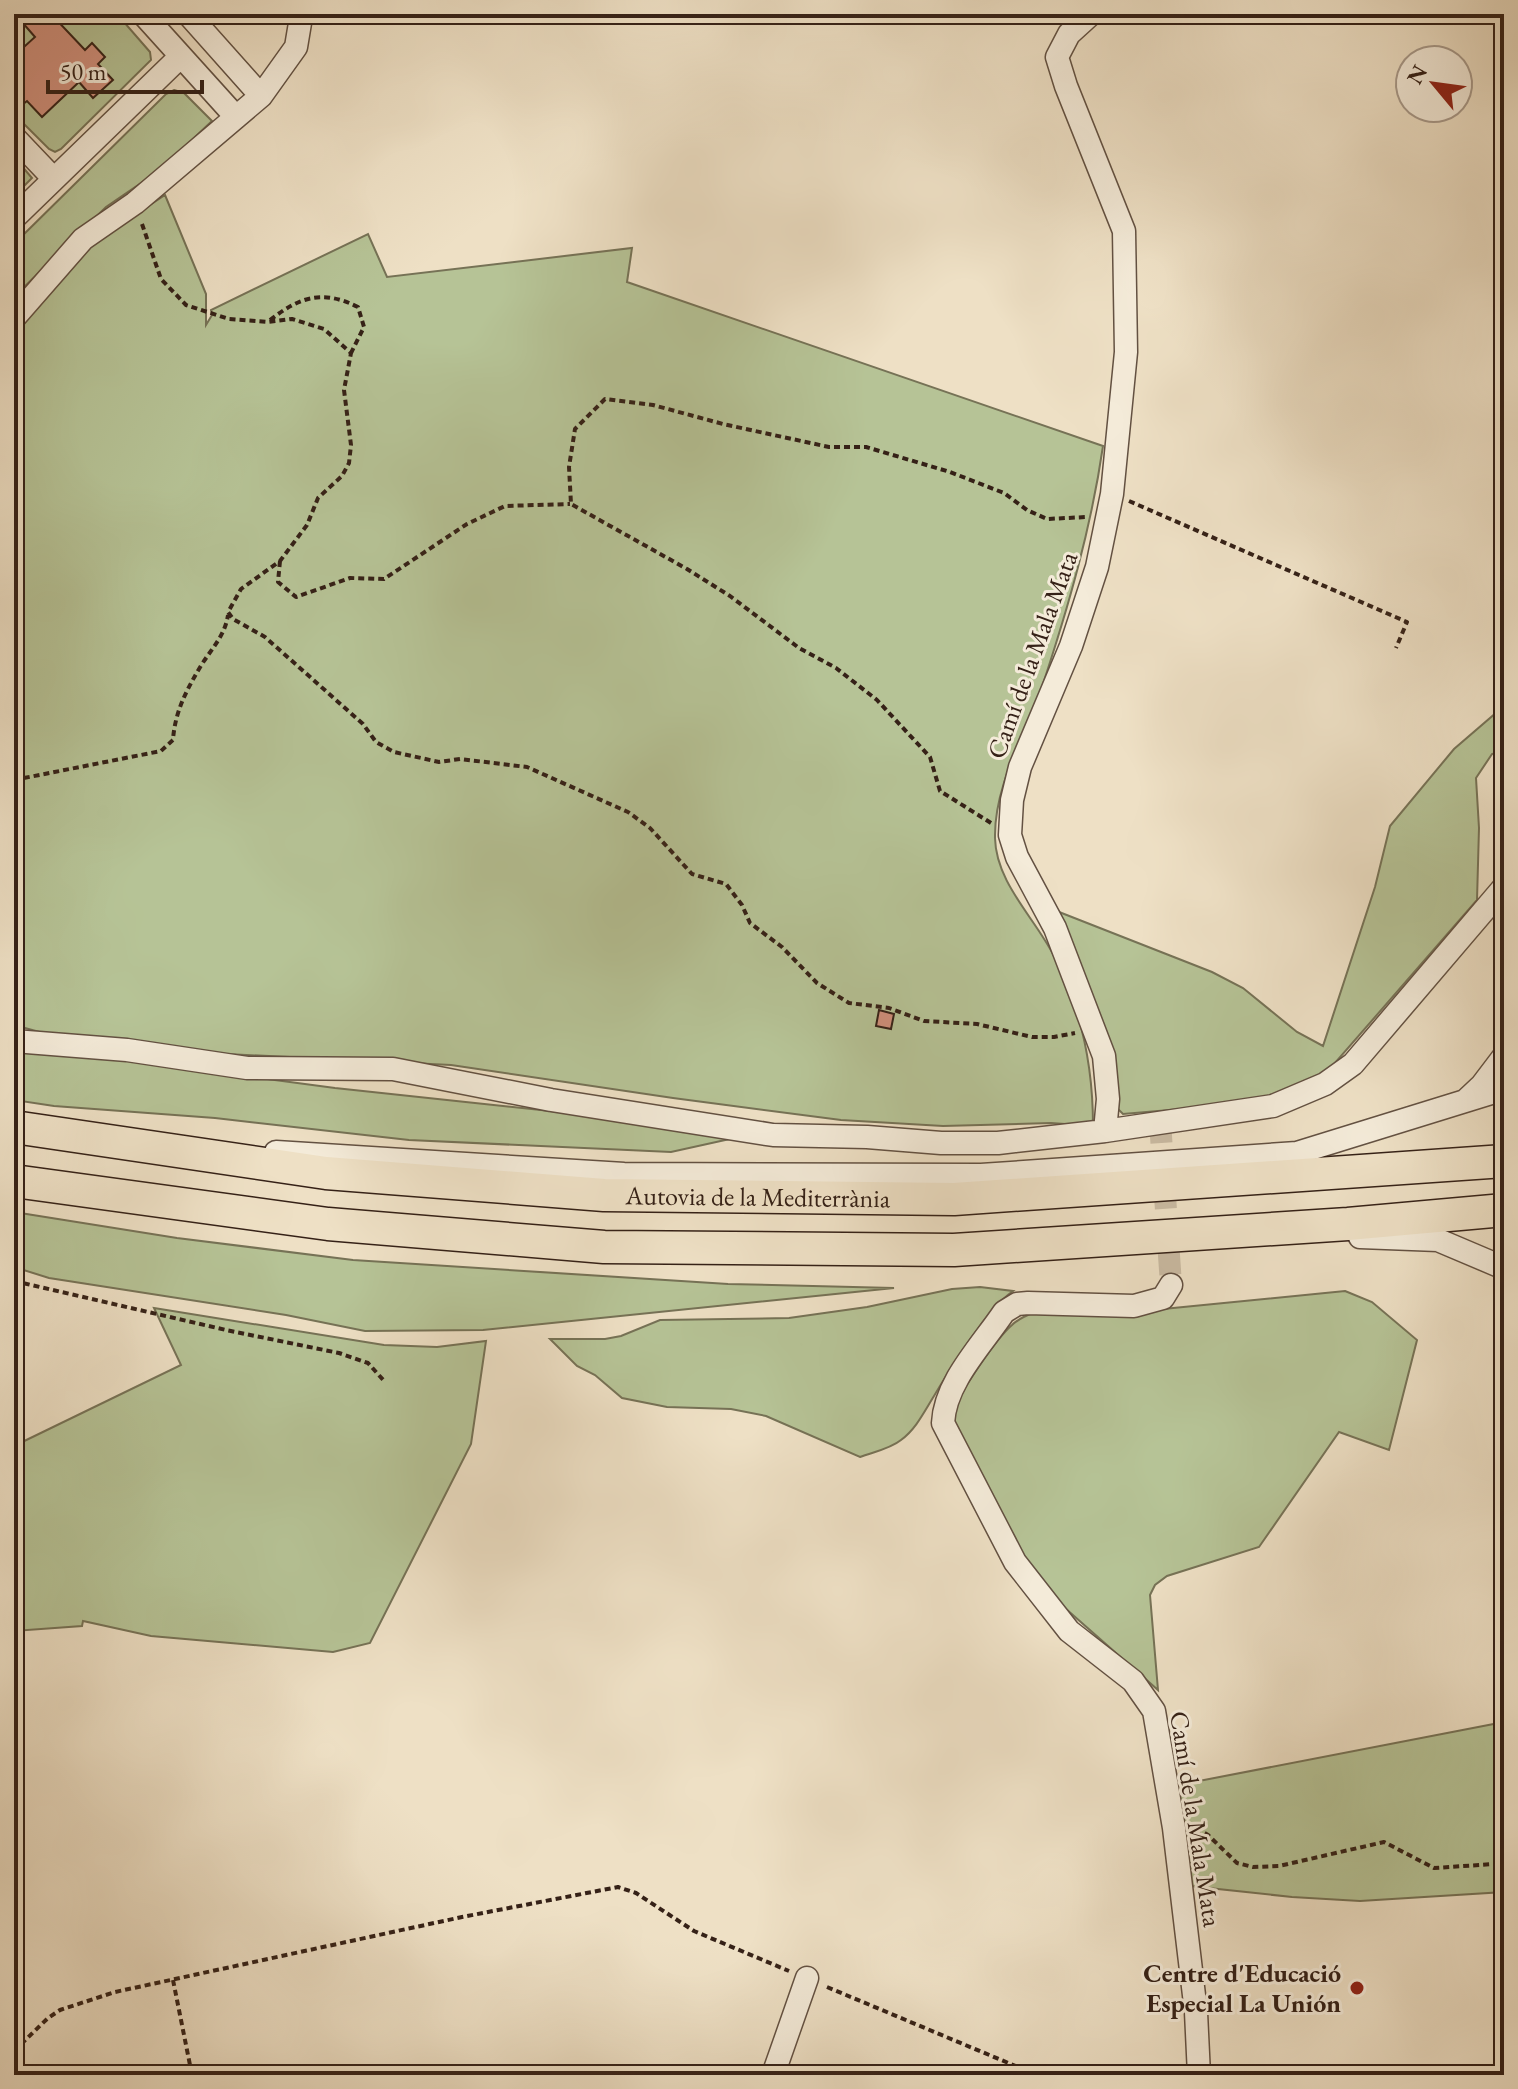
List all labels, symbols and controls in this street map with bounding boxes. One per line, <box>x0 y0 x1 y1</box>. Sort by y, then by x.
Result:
scale bar <box>48 44 202 94</box>
north arrow <box>1394 44 1474 124</box>
text: 50 m <box>60 56 107 87</box>
text: N <box>1400 60 1434 89</box>
street label: Camí de la Mala Mata <box>979 546 1085 763</box>
street label: Autovia de la Mediterrània <box>624 1178 891 1215</box>
street label: Camí de la Mala Mata <box>1162 1709 1230 1930</box>
place label: Centre d'Educació Especial La Unión <box>1143 1956 1341 2020</box>
marker: Centre d'Educació Especial La Unión <box>1348 1979 1366 1997</box>

